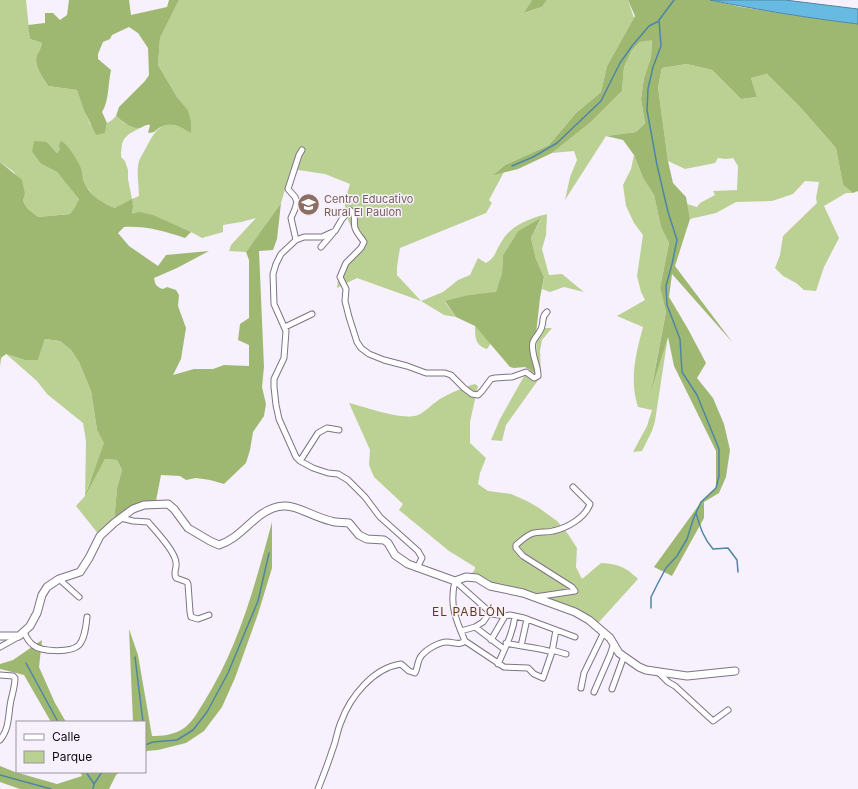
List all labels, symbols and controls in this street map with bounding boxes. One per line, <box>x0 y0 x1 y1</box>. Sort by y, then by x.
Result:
school or university icon: Centro Educativo Rural El Paulon <box>295 192 321 218</box>
place label: Centro Educativo Rural El Paulon <box>324 192 414 219</box>
district label: EL PABLÓN <box>432 604 506 619</box>
legend <box>16 721 146 773</box>
text: Calle <box>52 729 80 744</box>
text: Parque <box>52 749 92 764</box>

